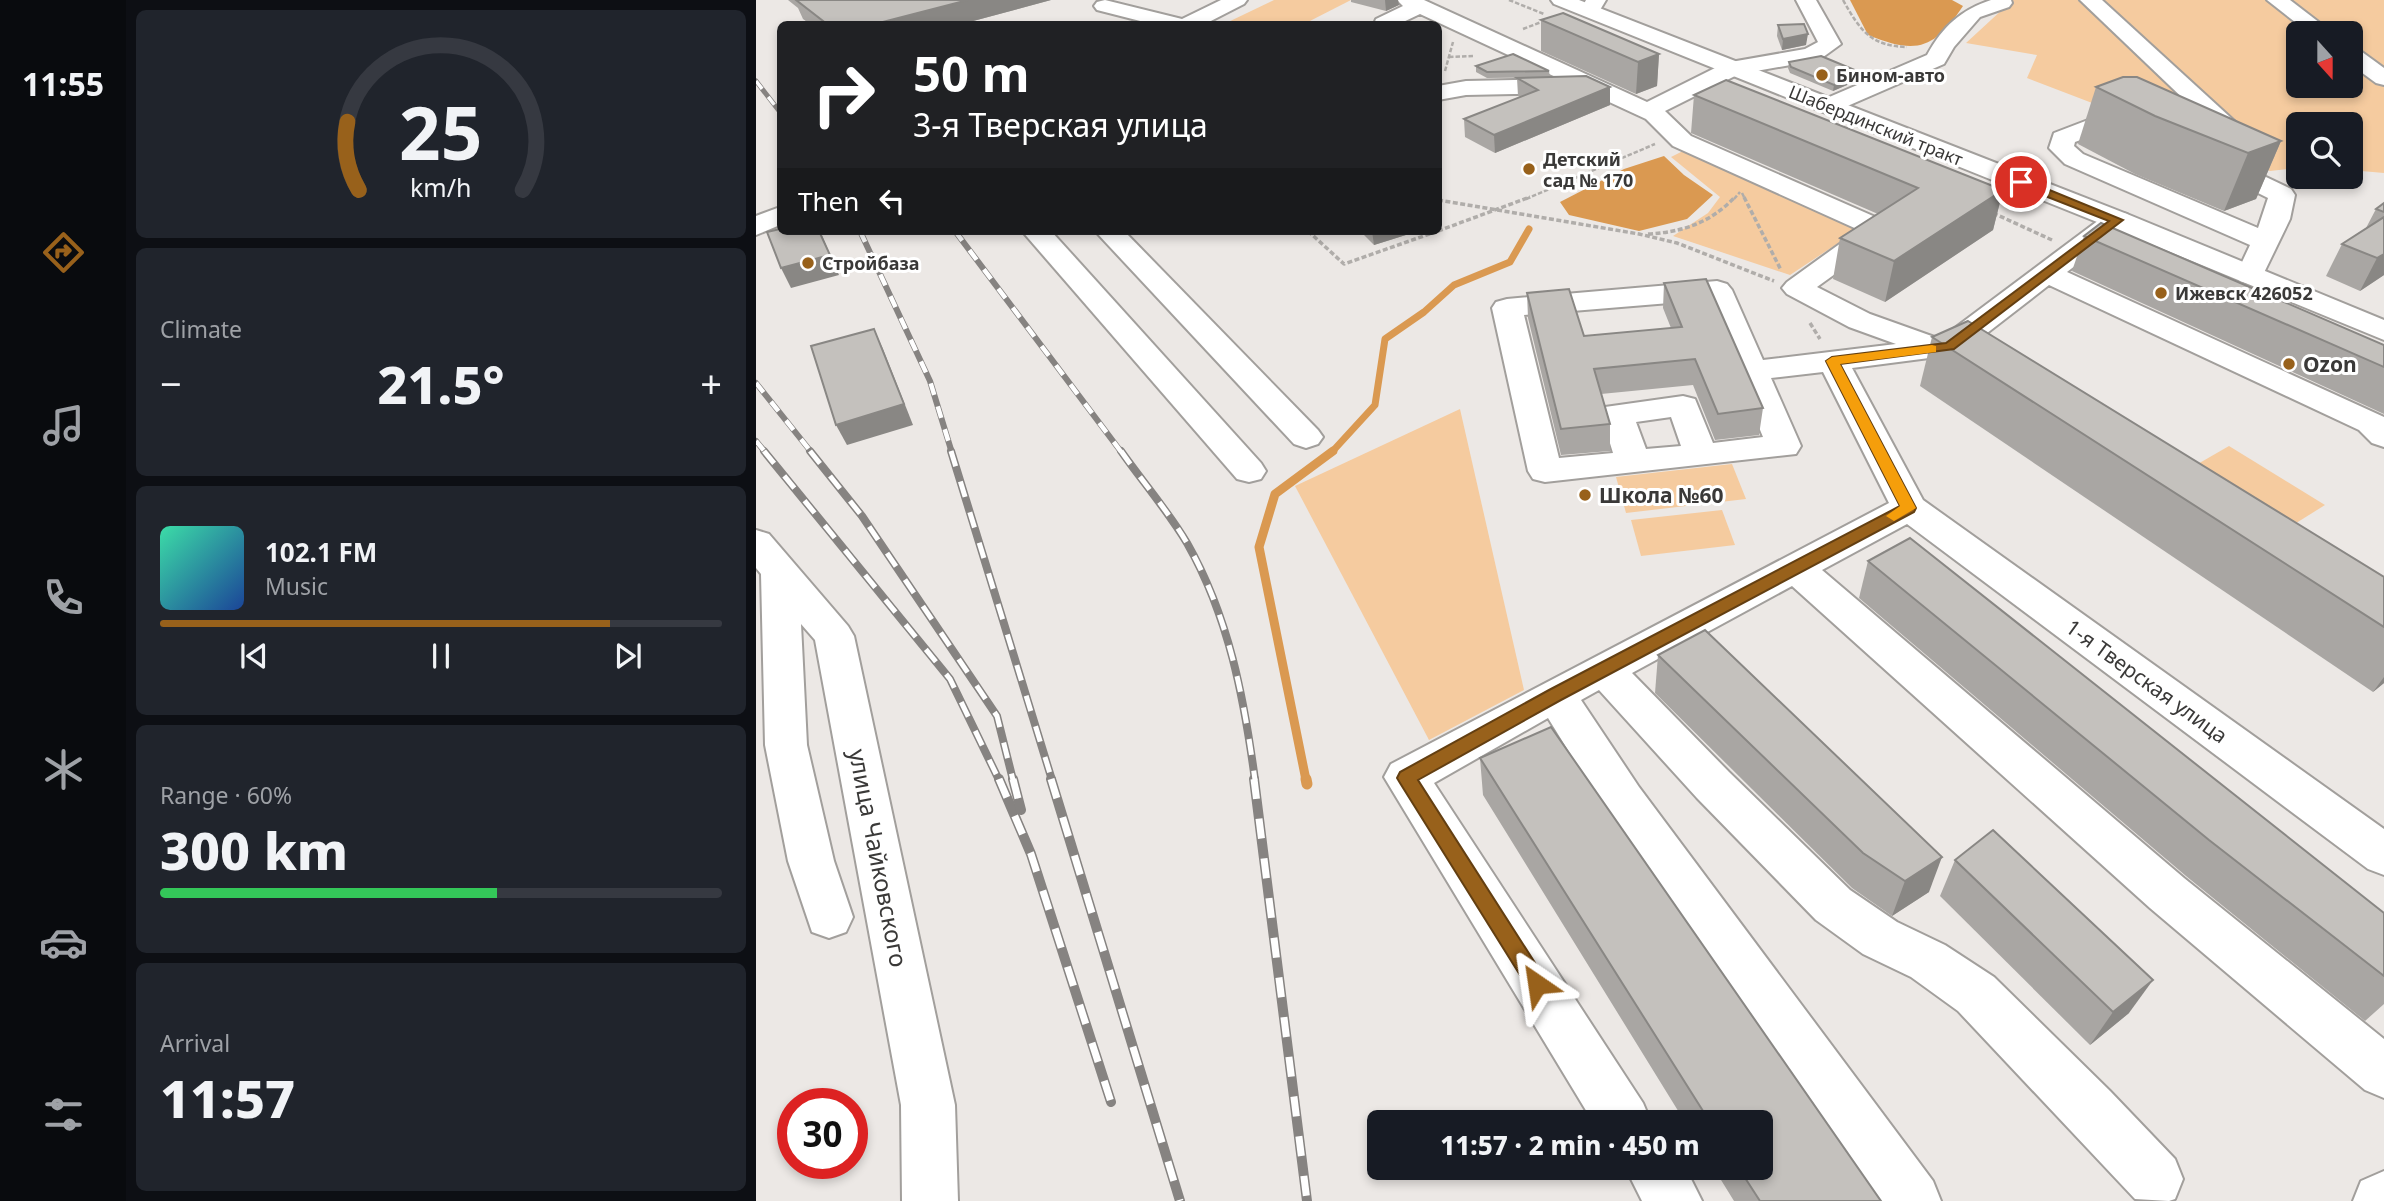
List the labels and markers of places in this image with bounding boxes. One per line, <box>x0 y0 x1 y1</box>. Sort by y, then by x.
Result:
place label: Бином-авто <box>1836 63 1945 87</box>
marker: Бином-авто <box>1814 67 1830 83</box>
place label: Детский сад № 170 <box>1543 147 1633 192</box>
pin <box>1991 152 2051 212</box>
marker: Детский сад № 170 <box>1521 161 1537 177</box>
place label: Стройбаза <box>822 251 919 275</box>
marker: Стройбаза <box>800 255 816 271</box>
place label: Ижевск 426052 <box>2175 281 2313 305</box>
marker: Ижевск 426052 <box>2153 285 2169 301</box>
place label: Ozon <box>2303 350 2357 378</box>
marker: Ozon <box>2281 356 2297 372</box>
place label: Школа №60 <box>1599 481 1724 509</box>
marker: Школа №60 <box>1577 487 1593 503</box>

